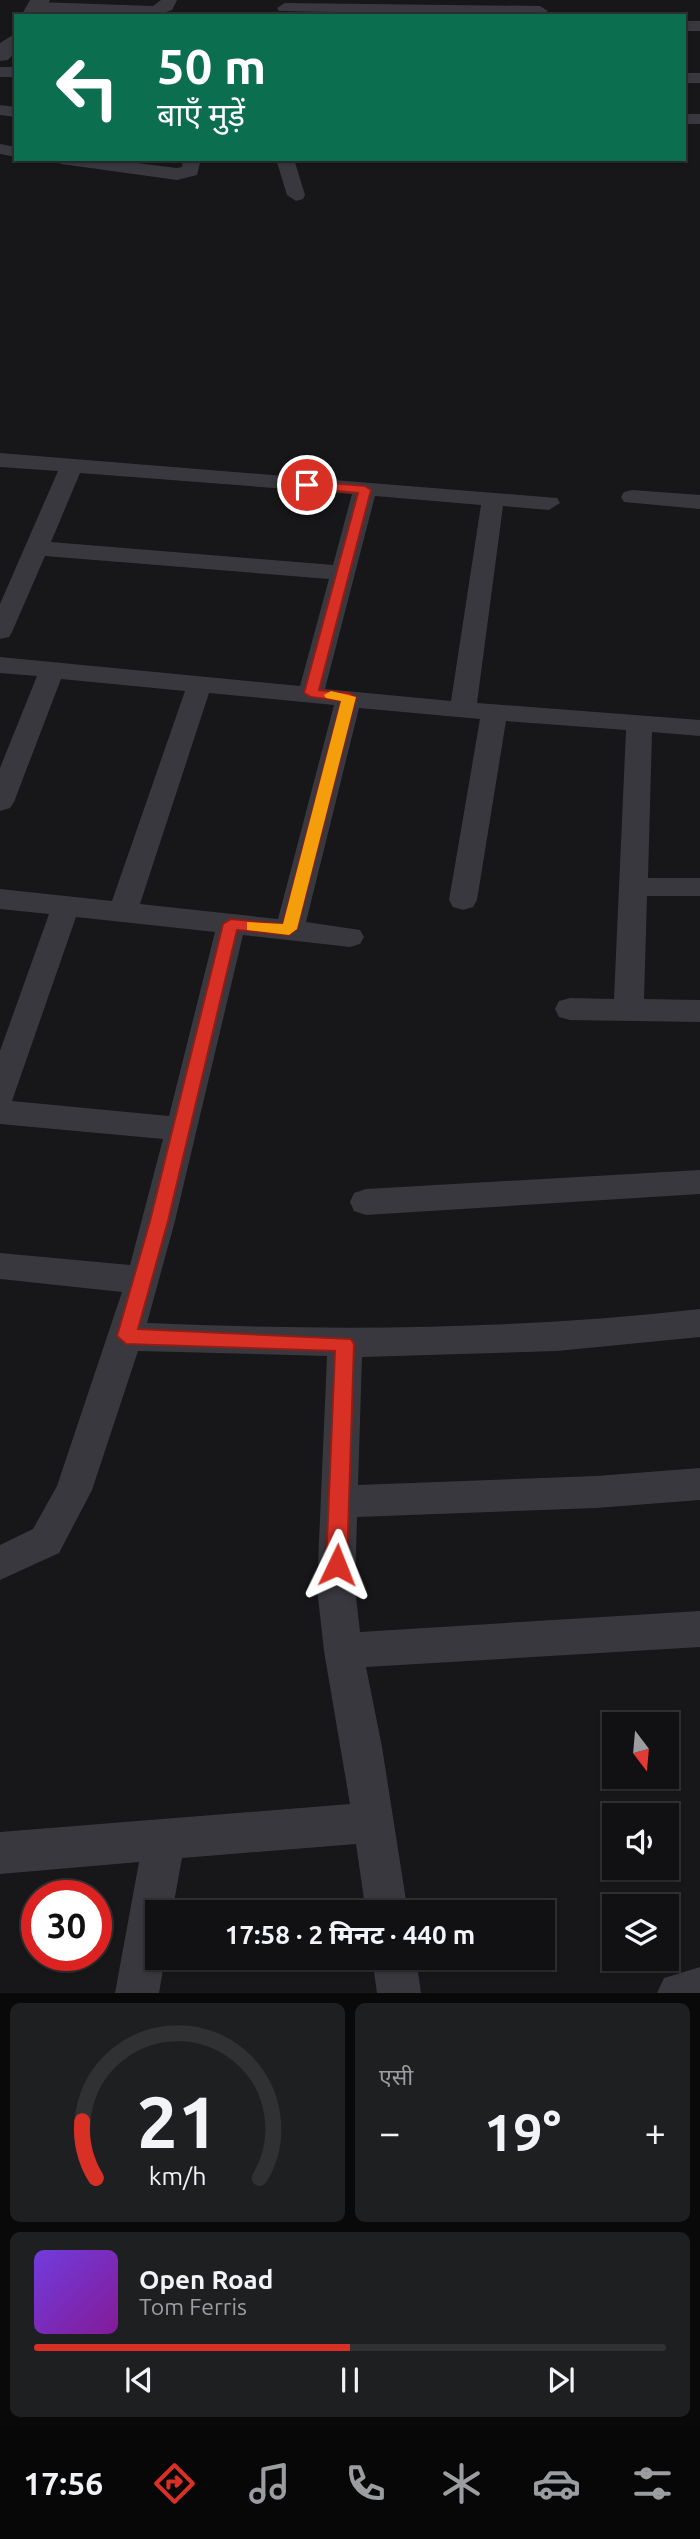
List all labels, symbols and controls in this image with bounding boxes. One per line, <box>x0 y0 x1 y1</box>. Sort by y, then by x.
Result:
text: 50 m <box>157 38 266 93</box>
icon: left <box>42 42 133 133</box>
text: बाएँ मुड़ें <box>157 96 245 132</box>
pin <box>277 455 337 515</box>
icon: arrive <box>288 466 326 504</box>
position arrow <box>300 1528 374 1602</box>
north arrow <box>602 1712 679 1788</box>
map controls <box>602 1712 679 1971</box>
button: sound <box>602 1803 679 1880</box>
speed limit sign: 30 <box>21 1880 112 1971</box>
button: layers <box>602 1894 679 1971</box>
text: 17:58 · 2 मिनट · 440 m <box>225 1920 475 1949</box>
text: एसी <box>379 2064 413 2089</box>
text: 21 <box>136 2081 219 2163</box>
text: 19° <box>484 2103 561 2161</box>
text: − <box>379 2111 400 2153</box>
text: + <box>645 2111 666 2153</box>
text: km/h <box>149 2162 206 2190</box>
text: Open Road <box>139 2265 273 2294</box>
text: Tom Ferris <box>139 2294 247 2319</box>
icon: previous <box>120 2361 158 2399</box>
icon: pause <box>331 2361 369 2399</box>
icon: next <box>542 2361 580 2399</box>
icon: directions <box>150 2459 199 2508</box>
icon: music <box>245 2459 294 2508</box>
icon: phone <box>341 2459 390 2508</box>
icon: climate <box>437 2459 486 2508</box>
icon: car <box>532 2459 581 2508</box>
icon: filters <box>628 2459 677 2508</box>
text: 17:56 <box>23 2465 103 2501</box>

